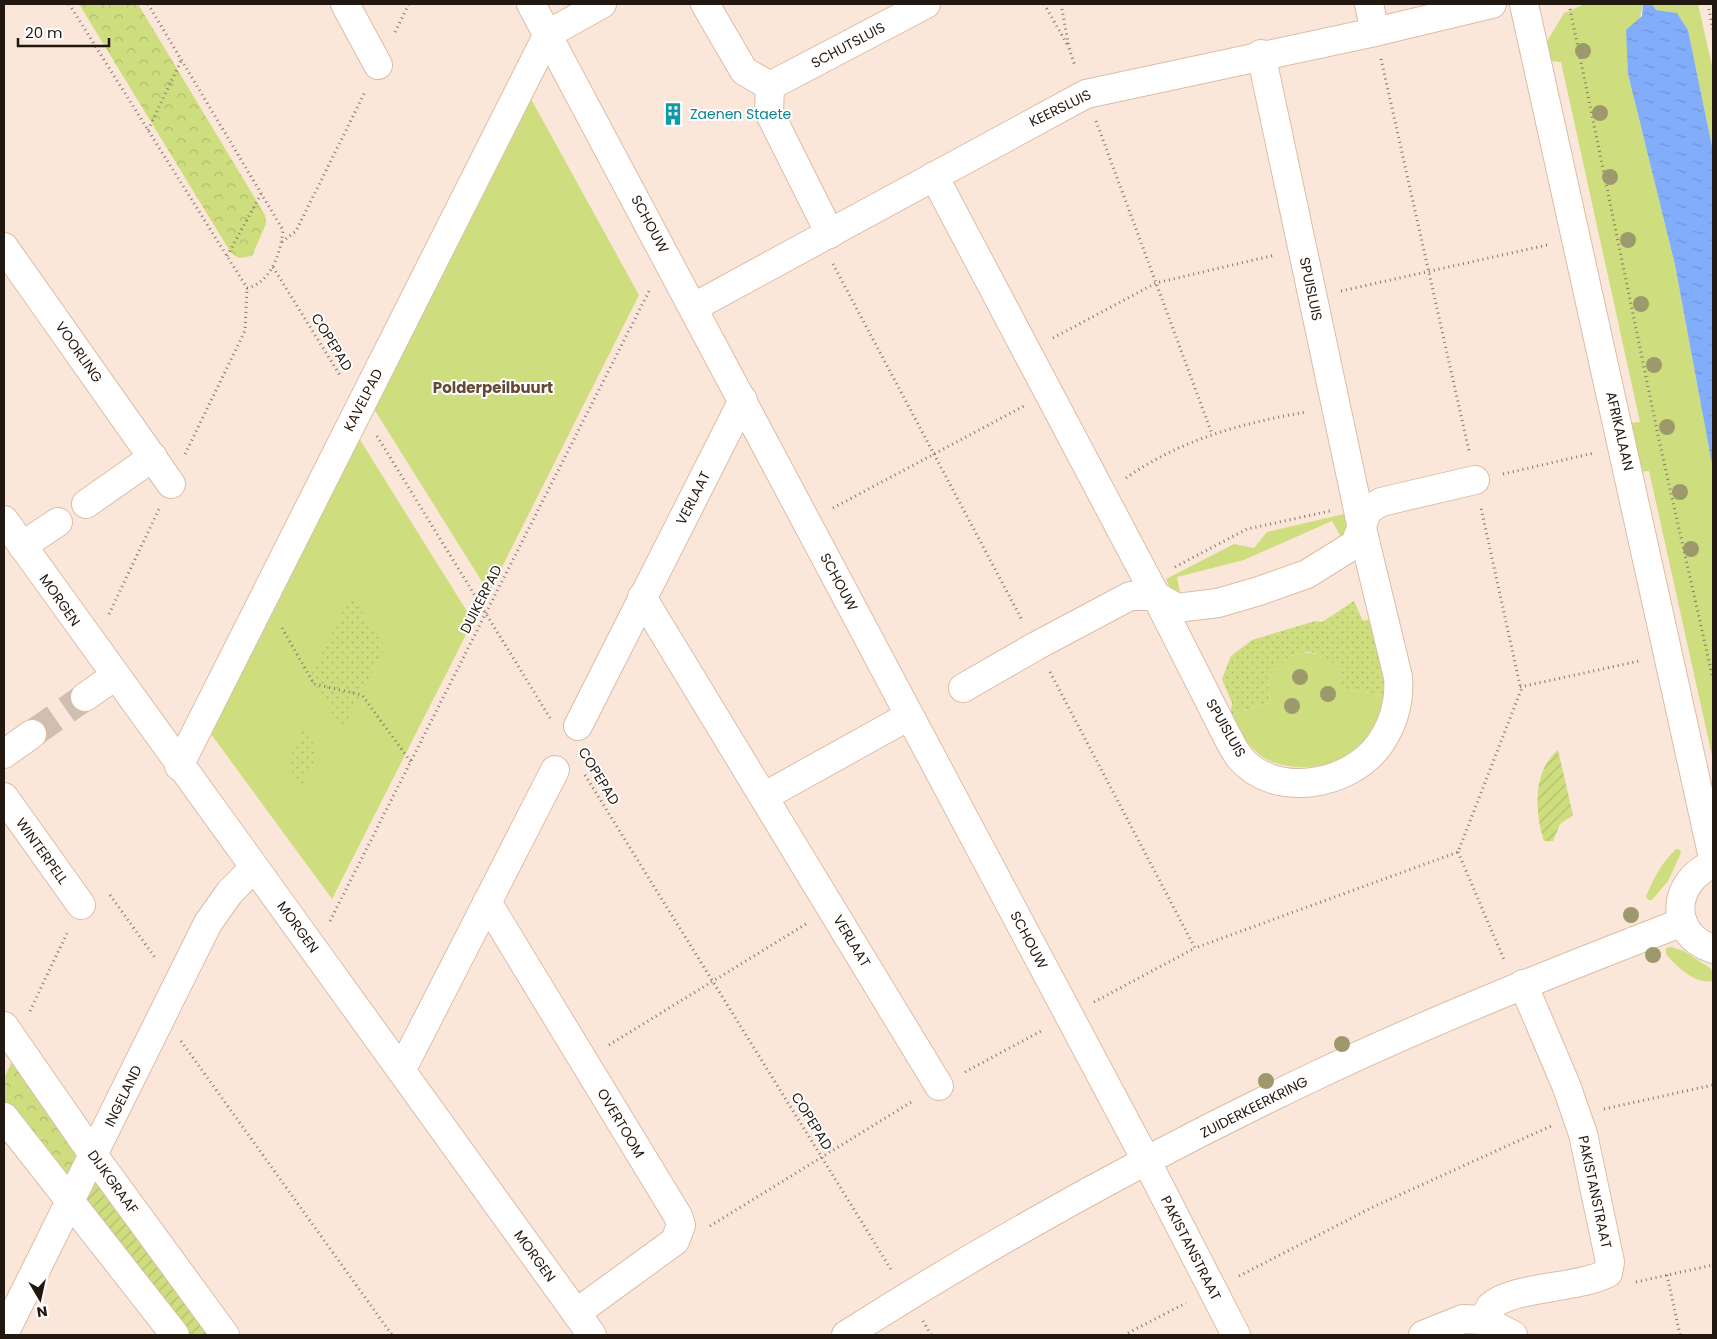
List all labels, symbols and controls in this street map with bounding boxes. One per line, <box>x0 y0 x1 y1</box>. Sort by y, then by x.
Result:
scale bar <box>18 15 109 47</box>
street label: SCHUTSLUIS <box>807 17 889 73</box>
text: 20 m <box>25 22 63 43</box>
street label: KEERSLUIS <box>1026 84 1094 132</box>
building icon: Zaenen Staete <box>660 101 686 127</box>
place label: Zaenen Staete <box>690 104 792 124</box>
street label: SCHOUW <box>626 192 674 257</box>
street label: SPUISLUIS <box>1295 255 1327 323</box>
street label: COPEPAD <box>306 309 358 375</box>
street label: VOORLING <box>51 318 107 387</box>
street label: KAVELPAD <box>339 365 387 435</box>
district label: Polderpeilbuurt <box>433 377 553 398</box>
street label: AFRIKALAAN <box>1601 389 1639 473</box>
street label: VERLAAT <box>671 467 715 528</box>
street label: SCHOUW <box>815 550 863 615</box>
street label: DUIKERPAD <box>455 561 507 637</box>
street label: MORGEN <box>35 570 85 630</box>
street label: SPUISLUIS <box>1201 695 1251 761</box>
street label: COPEPAD <box>573 743 625 809</box>
street label: WINTERPELL <box>11 814 73 888</box>
street label: MORGEN <box>272 897 324 957</box>
street label: SCHOUW <box>1005 908 1053 973</box>
street label: VERLAAT <box>829 911 876 971</box>
street label: INGELAND <box>99 1062 147 1130</box>
street label: ZUIDERKEERKRING <box>1197 1071 1311 1143</box>
street label: OVERTOOM <box>592 1085 650 1161</box>
street label: COPEPAD <box>786 1088 838 1154</box>
street label: PAKISTANSTRAAT <box>1573 1134 1617 1251</box>
street label: DIJKGRAAF <box>83 1146 143 1218</box>
street label: PAKISTANSTRAAT <box>1156 1192 1226 1304</box>
street label: MORGEN <box>509 1226 561 1286</box>
north arrow <box>15 1274 65 1324</box>
text: N <box>35 1301 49 1323</box>

